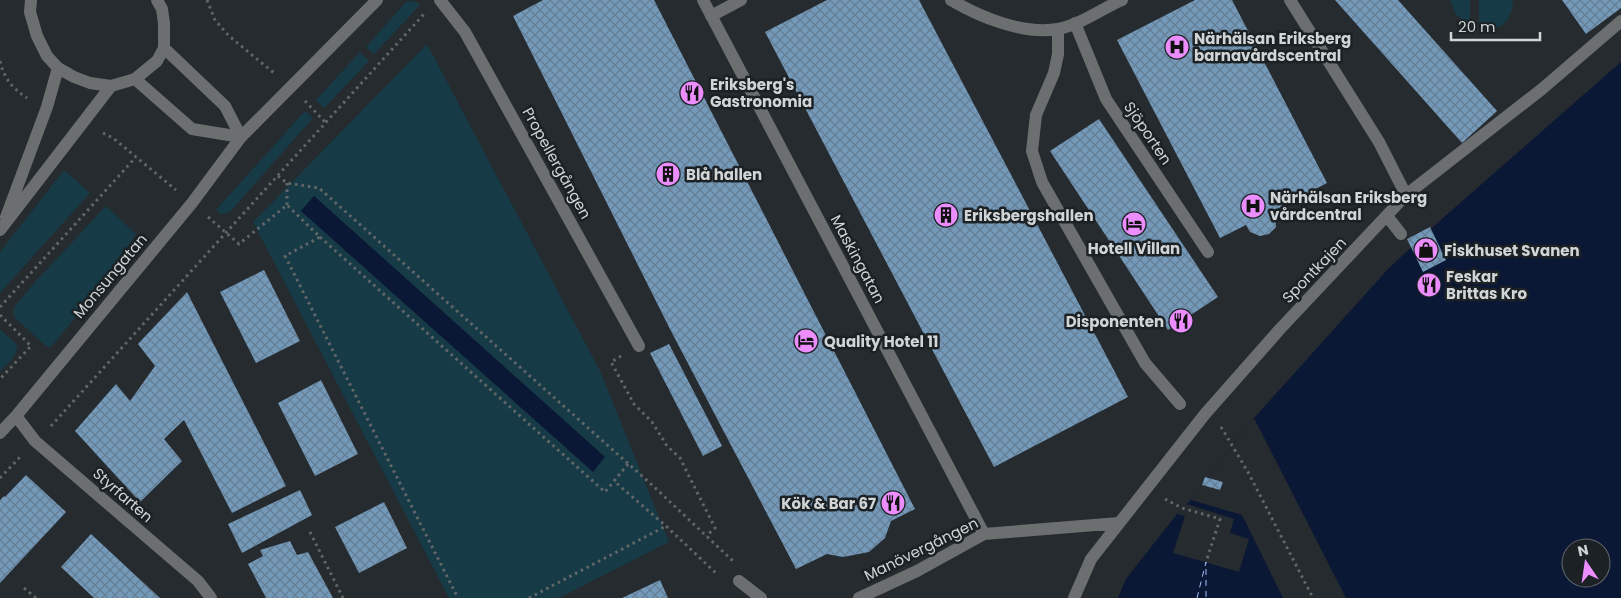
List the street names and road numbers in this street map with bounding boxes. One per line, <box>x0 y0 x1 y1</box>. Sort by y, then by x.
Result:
street label: Sjöporten <box>1119 97 1177 169</box>
street label: Propellergången <box>518 103 596 223</box>
street label: Maskingatan <box>826 211 890 307</box>
street label: Monsungatan <box>68 229 152 323</box>
street label: Spontkajen <box>1277 232 1351 308</box>
street label: Styrfarten <box>88 463 158 527</box>
street label: Manövergången <box>860 512 982 586</box>

